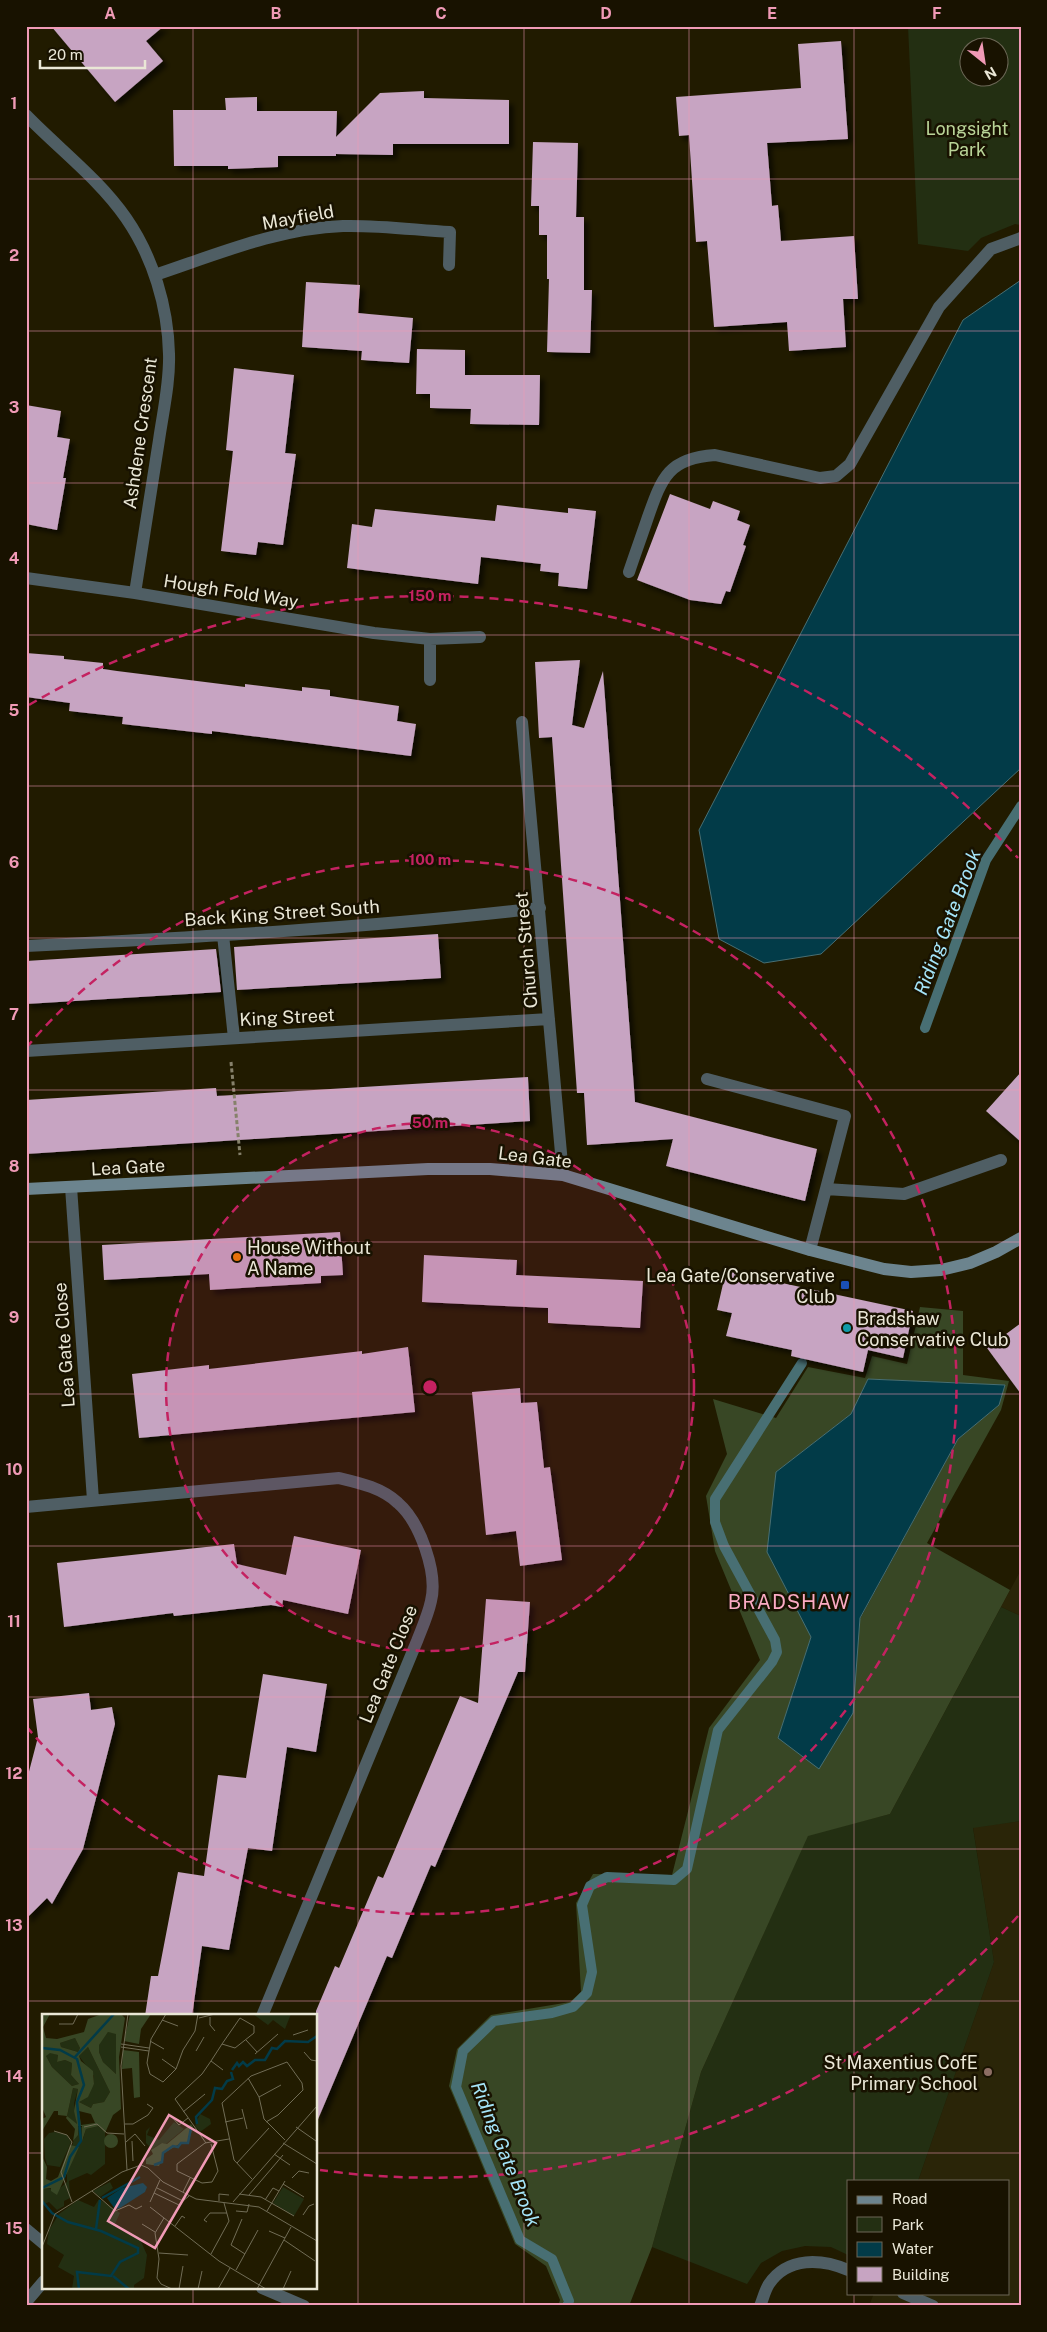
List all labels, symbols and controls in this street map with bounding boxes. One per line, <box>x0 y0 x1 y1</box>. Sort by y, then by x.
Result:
text: A <box>104 4 116 23</box>
text: B <box>271 4 282 23</box>
text: C <box>435 4 447 23</box>
text: D <box>600 4 612 23</box>
text: E <box>767 4 777 23</box>
text: F <box>932 4 942 23</box>
scale bar <box>40 38 145 70</box>
north arrow <box>960 38 1010 88</box>
text: 20 m <box>48 46 83 63</box>
text: N <box>982 64 999 83</box>
text: 1 <box>11 94 17 113</box>
park label: Longsight Park <box>925 118 1009 160</box>
street label: Mayfield <box>260 200 336 234</box>
text: 2 <box>9 246 19 265</box>
street label: Ashdene Crescent <box>119 356 161 510</box>
text: 3 <box>9 398 19 417</box>
text: 4 <box>9 549 20 568</box>
street label: Hough Fold Way <box>162 570 300 612</box>
text: 150 m <box>408 587 452 604</box>
text: 5 <box>9 701 20 720</box>
water label: Riding Gate Brook <box>909 845 985 998</box>
text: 100 m <box>409 851 451 868</box>
text: 6 <box>9 853 19 872</box>
street label: Church Street <box>510 891 542 1009</box>
street label: Back King Street South <box>184 896 380 930</box>
street label: King Street <box>239 1004 335 1030</box>
text: 7 <box>9 1005 19 1024</box>
text: 50 m <box>412 1114 448 1131</box>
street label: Lea Gate <box>497 1142 573 1172</box>
street label: Lea Gate <box>90 1155 166 1179</box>
text: 8 <box>9 1157 20 1176</box>
place label: House Without A Name <box>247 1237 371 1279</box>
marker: House Without A Name <box>231 1251 243 1263</box>
place label: Lea Gate/Conservative Club <box>646 1265 835 1307</box>
marker: Lea Gate/Conservative Club <box>839 1279 851 1291</box>
street label: Lea Gate Close <box>49 1282 79 1408</box>
text: 9 <box>9 1308 19 1327</box>
place label: Bradshaw Conservative Club <box>857 1308 1009 1350</box>
marker: Bradshaw Conservative Club <box>841 1322 853 1334</box>
centre of rings <box>421 1378 439 1396</box>
text: 10 <box>5 1460 23 1479</box>
district label: BRADSHAW <box>728 1590 850 1614</box>
street label: Lea Gate Close <box>355 1602 421 1726</box>
text: 11 <box>7 1612 21 1631</box>
text: 12 <box>5 1764 23 1783</box>
text: 13 <box>5 1916 23 1935</box>
inset map <box>42 2014 318 2290</box>
place label: St Maxentius CofE Primary School <box>823 2052 978 2094</box>
marker: St Maxentius CofE Primary School <box>982 2066 994 2078</box>
text: 14 <box>5 2067 23 2086</box>
water label: Riding Gate Brook <box>467 2078 545 2230</box>
legend <box>847 2180 1010 2294</box>
text: Road <box>892 2190 928 2207</box>
text: Park <box>892 2216 924 2233</box>
text: 15 <box>5 2219 23 2238</box>
text: Water <box>892 2240 934 2257</box>
text: Building <box>892 2266 950 2283</box>

